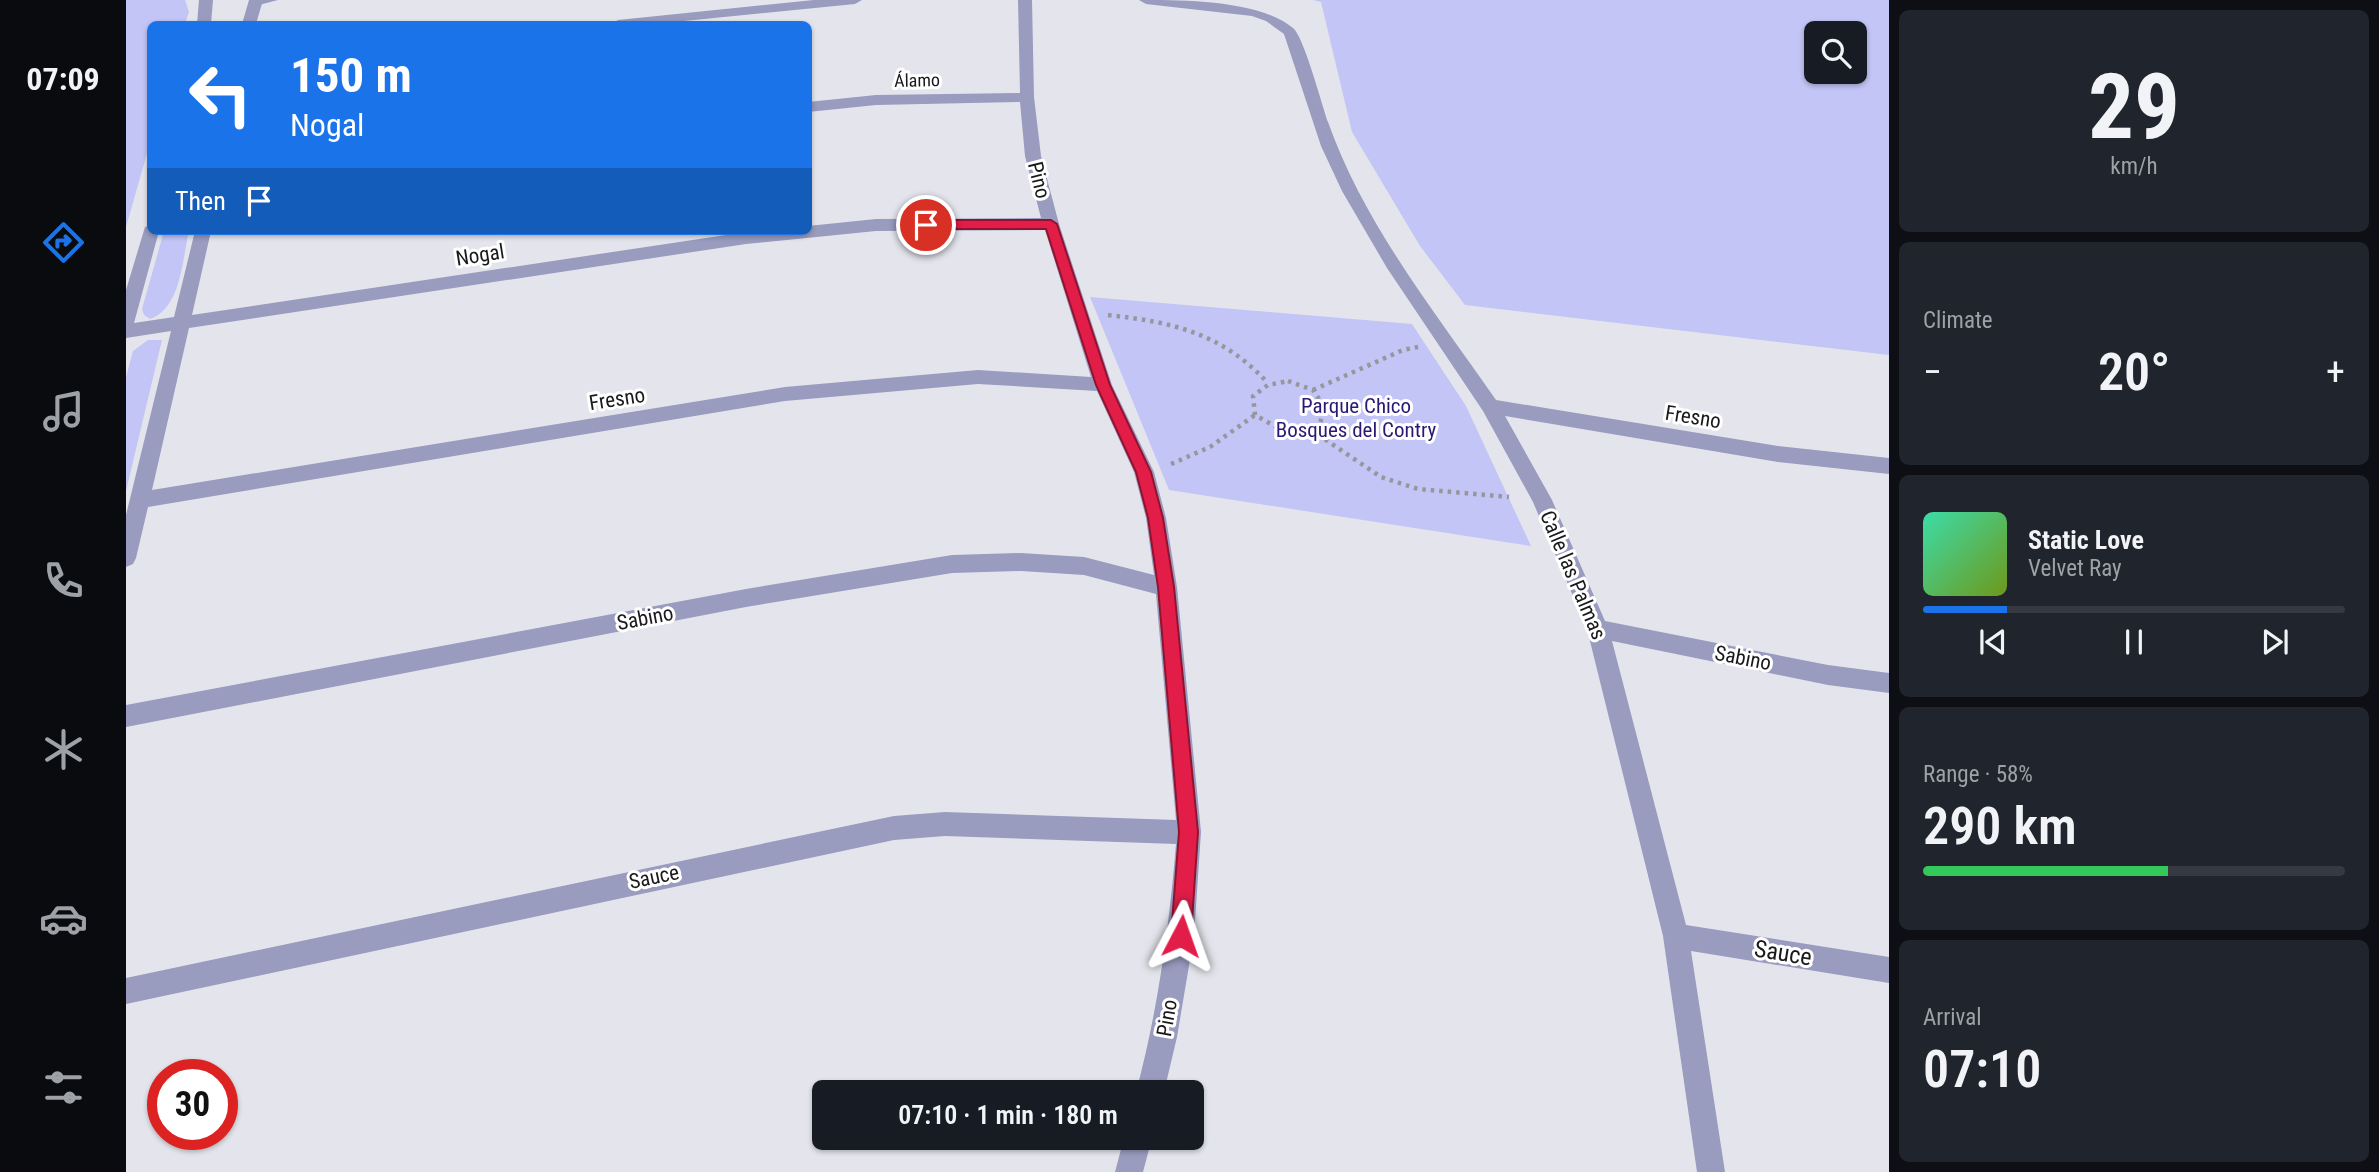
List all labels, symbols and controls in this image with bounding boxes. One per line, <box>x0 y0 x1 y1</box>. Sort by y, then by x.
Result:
map controls <box>1804 21 1867 84</box>
button: search <box>1804 21 1867 84</box>
text: 150 m <box>290 47 412 104</box>
icon: left <box>175 49 266 140</box>
text: 29 <box>2088 54 2180 160</box>
text: 07:09 <box>26 60 100 98</box>
street label: Álamo <box>894 69 940 91</box>
text: Nogal <box>290 106 364 144</box>
text: km/h <box>2110 153 2158 180</box>
street label: Pino <box>1023 159 1055 201</box>
icon: arrive <box>240 182 278 220</box>
text: Then <box>175 186 226 216</box>
pin <box>896 195 956 255</box>
icon: arrive <box>907 206 945 244</box>
icon: directions <box>39 218 88 267</box>
street label: Nogal <box>454 239 506 271</box>
text: Climate <box>1923 307 1993 334</box>
text: 20° <box>2098 342 2170 403</box>
text: − <box>1923 350 1942 394</box>
text: + <box>2326 350 2345 394</box>
street label: Fresno <box>587 383 647 415</box>
icon: music <box>39 387 88 436</box>
park label: Parque Chico Bosques del Contry <box>1276 394 1437 442</box>
street label: Fresno <box>1663 401 1723 433</box>
street label: Calle las Palmas <box>1535 507 1611 643</box>
text: Static Love <box>2028 525 2144 555</box>
text: Velvet Ray <box>2028 555 2122 582</box>
icon: phone <box>39 556 88 605</box>
street label: Sabino <box>615 601 675 635</box>
icon: previous <box>1974 623 2012 661</box>
icon: pause <box>2115 623 2153 661</box>
icon: next <box>2256 623 2294 661</box>
street label: Sabino <box>1713 641 1773 675</box>
icon: climate <box>39 725 88 774</box>
text: Range · 58% <box>1923 761 2033 788</box>
text: 290 km <box>1923 796 2077 857</box>
street label: Sauce <box>627 860 681 894</box>
icon: car <box>39 894 88 943</box>
position arrow <box>1144 899 1218 973</box>
street label: Sauce <box>1752 935 1814 971</box>
street label: Pino <box>1152 998 1182 1038</box>
text: Arrival <box>1923 1004 1982 1031</box>
text: 07:10 <box>1923 1039 2041 1100</box>
speed limit sign: 30 <box>147 1059 238 1150</box>
icon: filters <box>39 1063 88 1112</box>
text: 07:10 · 1 min · 180 m <box>898 1100 1118 1130</box>

